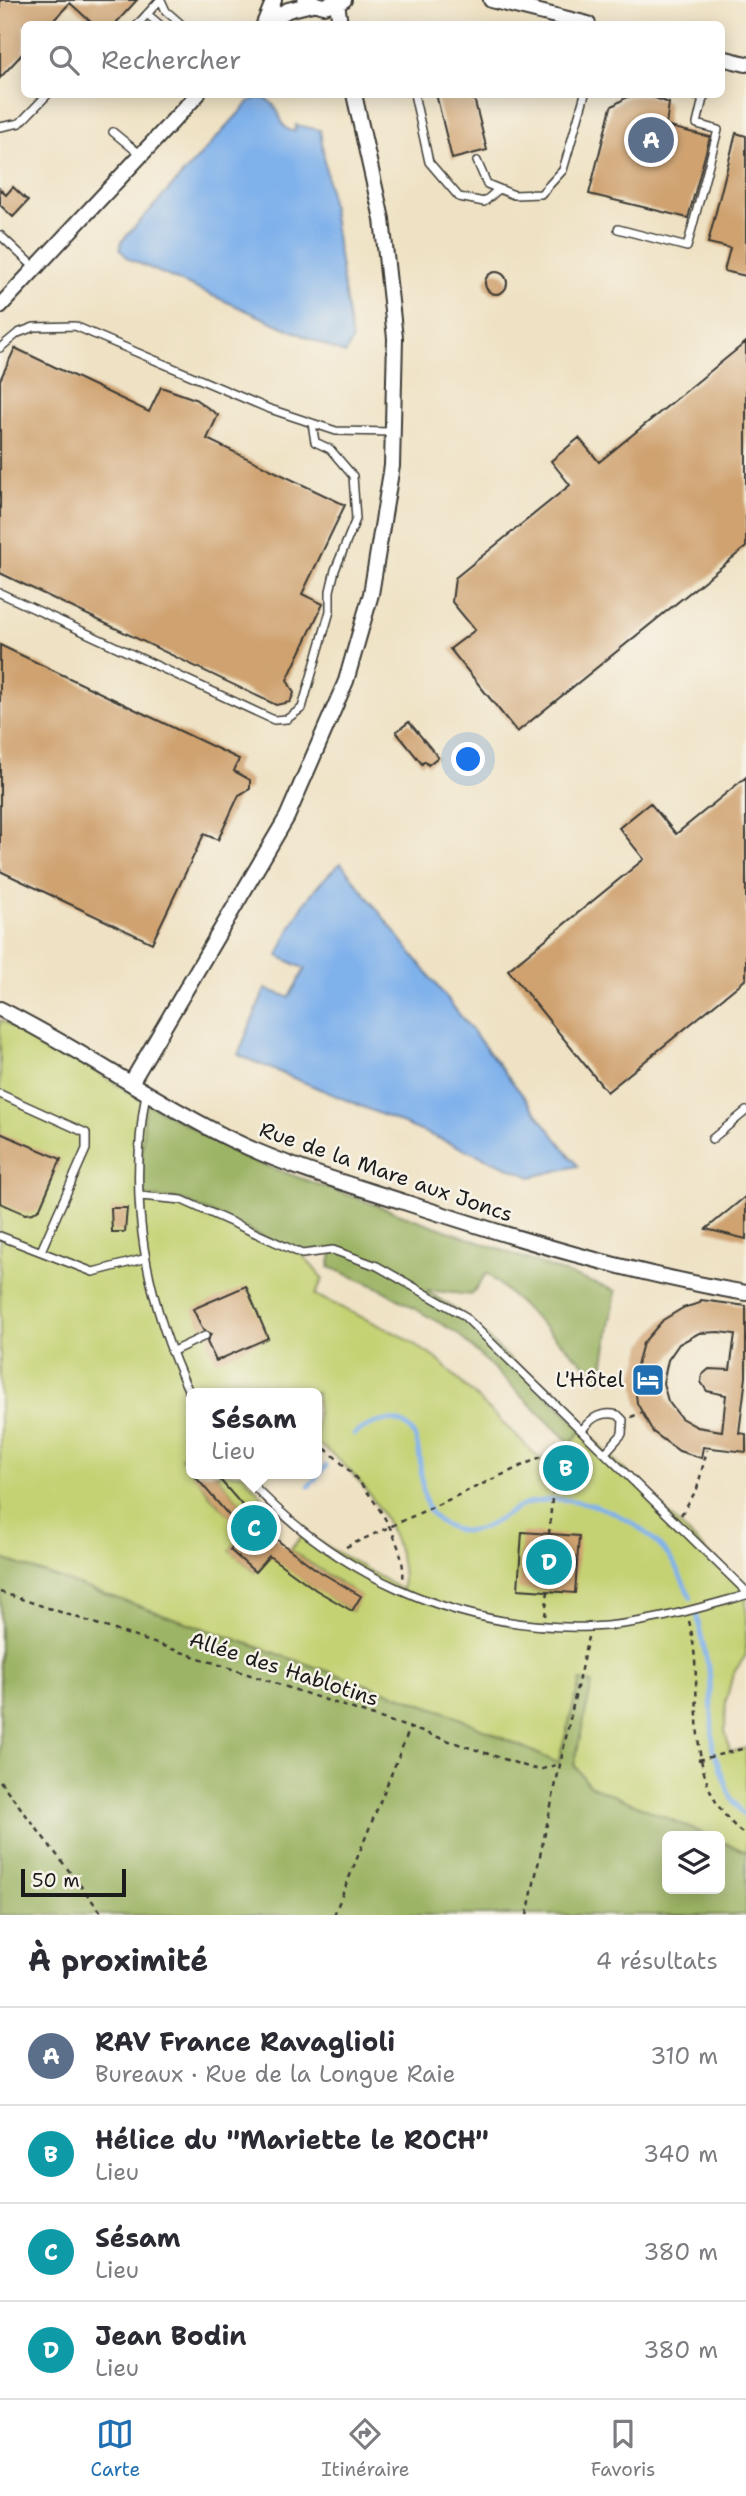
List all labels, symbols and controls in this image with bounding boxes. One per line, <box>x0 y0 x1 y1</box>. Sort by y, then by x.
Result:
search box <box>21 21 725 98</box>
icon: search <box>45 41 83 79</box>
text: Rechercher <box>101 42 241 77</box>
pin: A <box>628 114 674 166</box>
your location <box>451 742 485 776</box>
street label: Rue de la Mare aux Joncs <box>256 1115 516 1229</box>
hotel icon: L'Hôtel <box>629 1361 667 1399</box>
place label: L'Hôtel <box>556 1366 625 1394</box>
popup <box>186 1388 322 1479</box>
text: Sésam <box>211 1401 297 1436</box>
text: Lieu <box>211 1436 255 1466</box>
pin: B <box>543 1442 589 1494</box>
pin: C <box>231 1502 277 1554</box>
pin: D <box>526 1536 572 1588</box>
street label: Allée des Hablotins <box>186 1625 382 1713</box>
map controls <box>662 1831 725 1894</box>
button: layers <box>662 1831 725 1894</box>
scale bar <box>21 1866 126 1898</box>
text: 50 m <box>32 1868 80 1893</box>
text: À proximité <box>28 1940 208 1981</box>
text: 4 résultats <box>596 1946 718 1976</box>
text: RAV France Ravaglioli <box>95 2024 395 2059</box>
text: A <box>42 2041 60 2071</box>
text: 310 m <box>650 2041 718 2071</box>
text: Bureaux · Rue de la Longue Raie <box>95 2059 456 2089</box>
text: Hélice du "Mariette le ROCH" <box>95 2122 489 2157</box>
text: B <box>44 2139 58 2169</box>
text: 340 m <box>643 2139 718 2169</box>
text: Lieu <box>95 2157 139 2187</box>
text: Sésam <box>95 2220 181 2255</box>
text: C <box>44 2237 58 2267</box>
text: 380 m <box>643 2237 718 2267</box>
text: Lieu <box>95 2255 139 2285</box>
text: Jean Bodin <box>95 2318 246 2353</box>
text: D <box>43 2335 59 2365</box>
text: 380 m <box>643 2335 718 2365</box>
text: Lieu <box>95 2353 139 2383</box>
tab: Carte <box>91 2415 140 2482</box>
tab: Itinéraire <box>321 2415 410 2482</box>
tab: Favoris <box>591 2415 655 2482</box>

